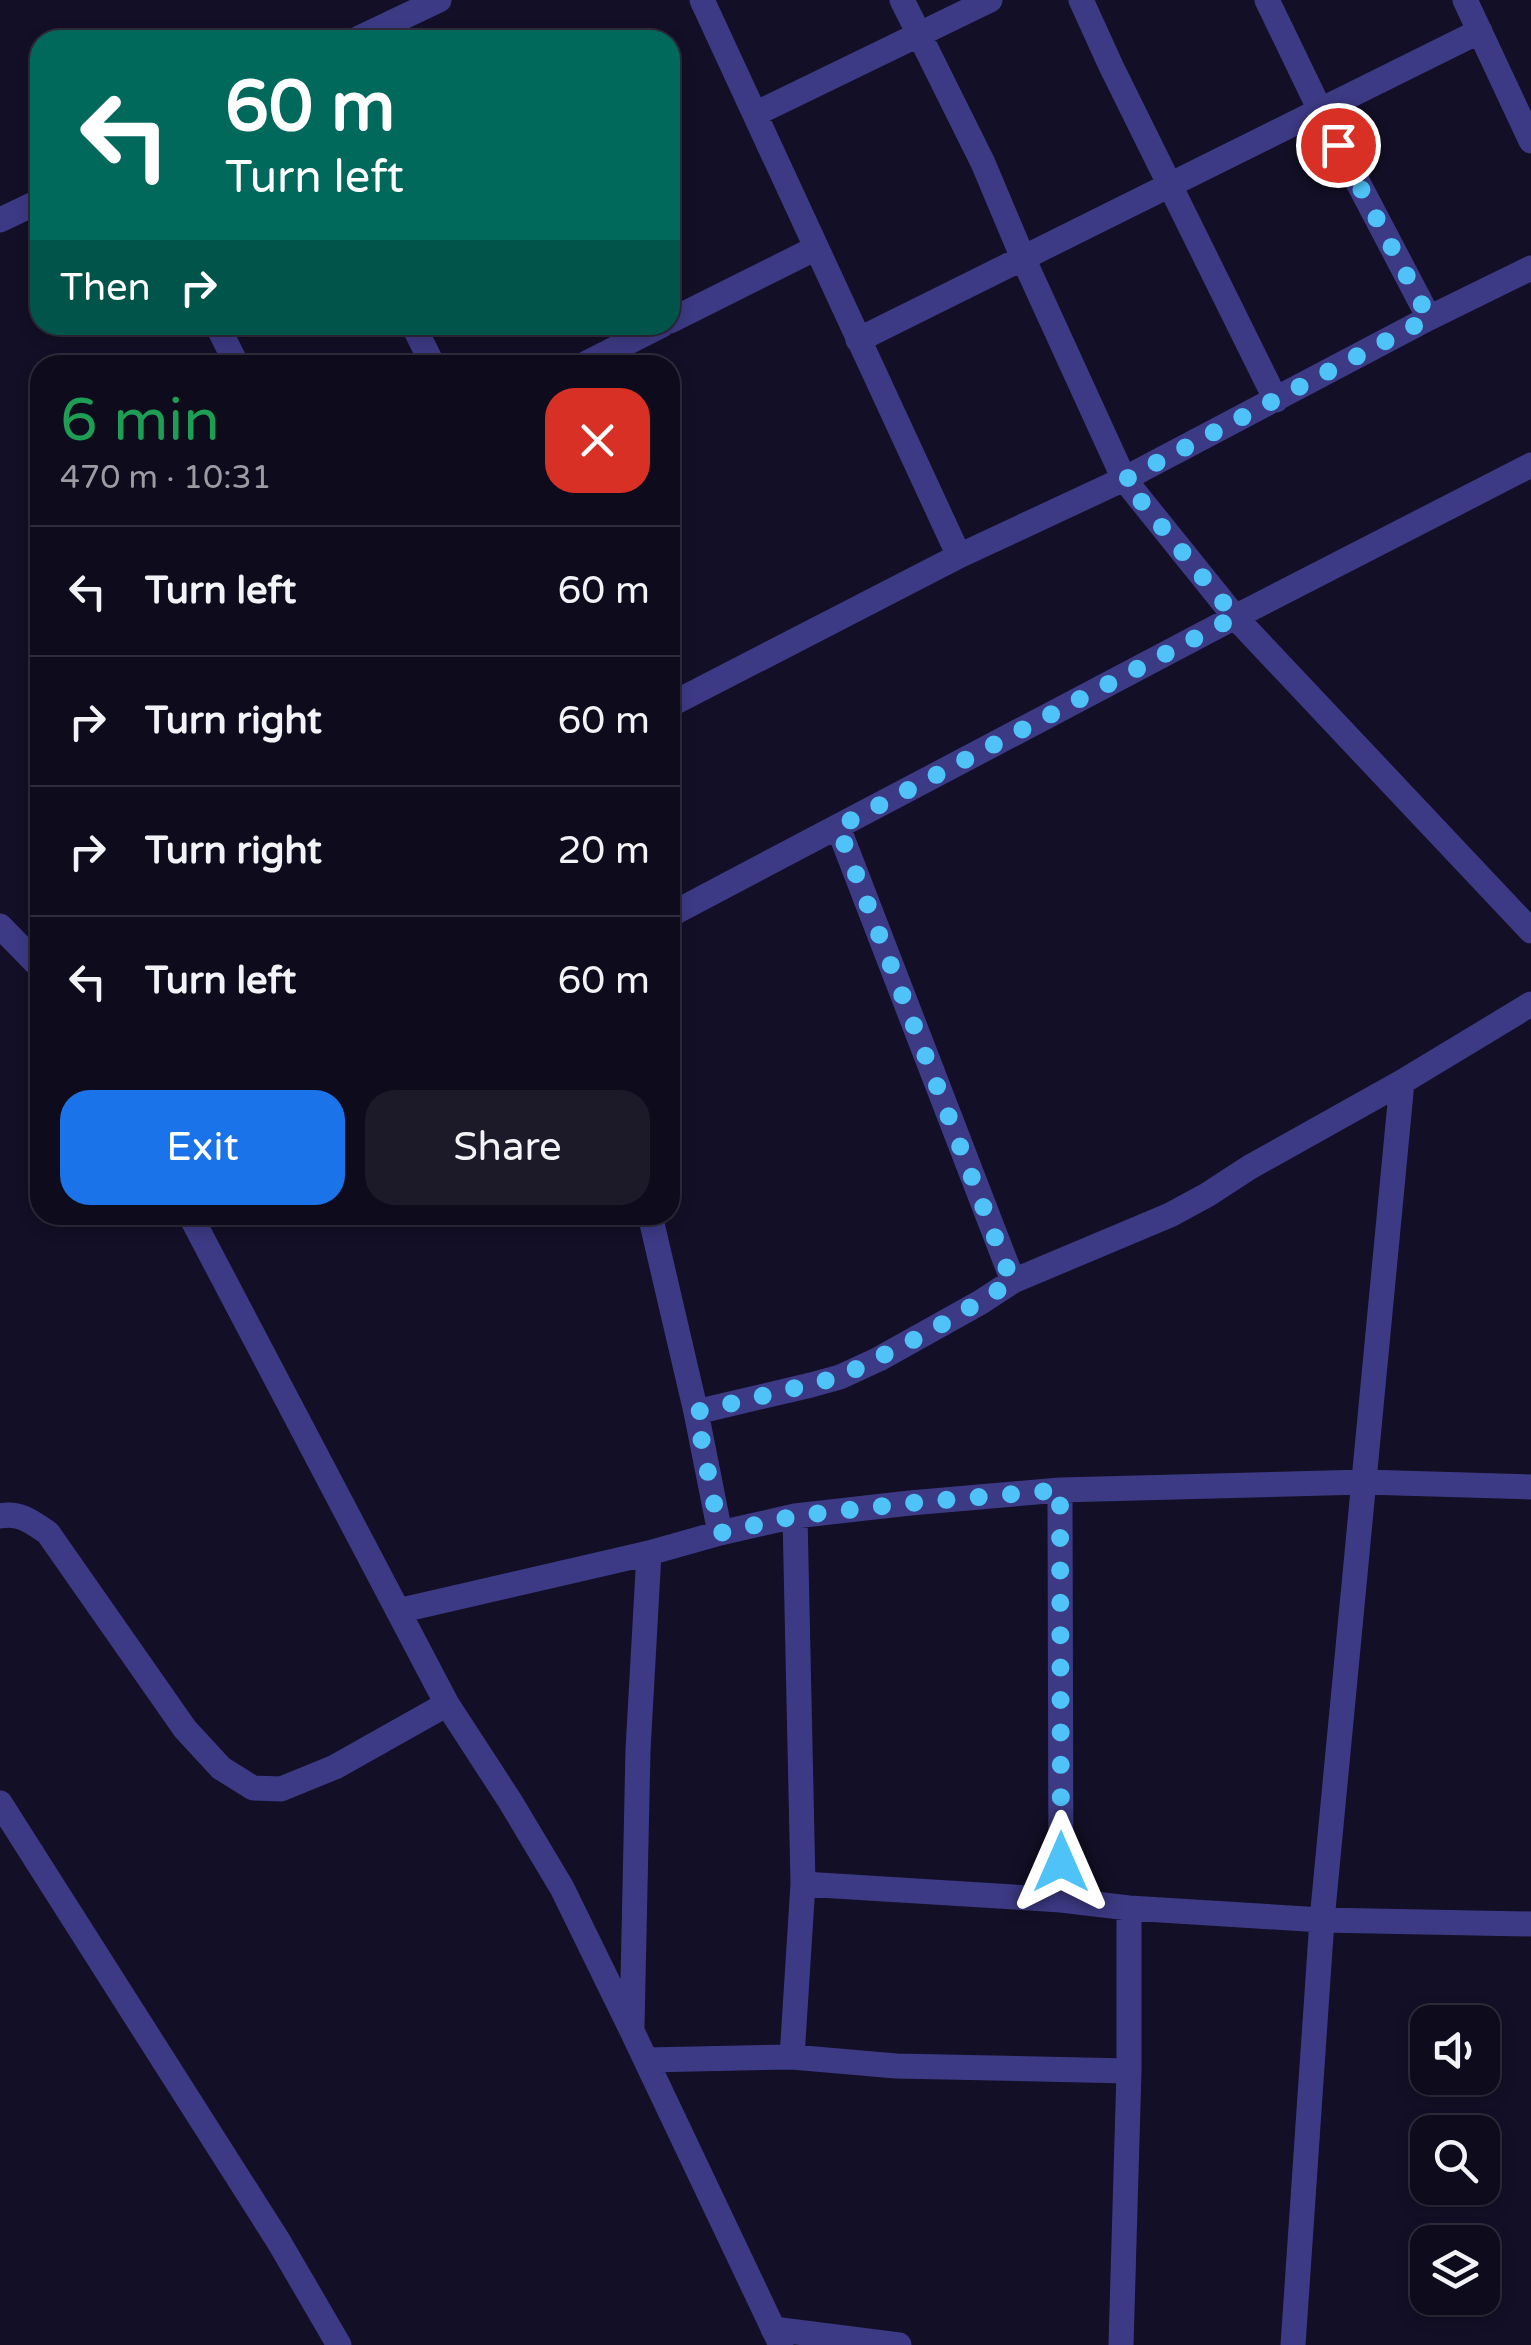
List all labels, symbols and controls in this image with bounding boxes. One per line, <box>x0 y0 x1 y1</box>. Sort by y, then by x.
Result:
text: 60 m <box>225 66 395 150</box>
icon: left <box>60 70 190 200</box>
pin <box>1296 103 1381 188</box>
icon: arrive <box>1311 118 1366 173</box>
text: Turn left <box>225 151 404 205</box>
icon: right <box>171 260 226 315</box>
text: Then <box>60 265 151 311</box>
text: 6 min <box>60 385 220 457</box>
button: close <box>545 388 650 493</box>
text: 470 m · 10:31 <box>60 459 272 497</box>
icon: left <box>60 564 115 619</box>
text: Turn left <box>145 568 296 614</box>
text: 60 m <box>558 568 650 614</box>
icon: right <box>60 694 115 749</box>
text: Turn right <box>145 698 322 744</box>
text: 60 m <box>558 698 650 744</box>
icon: right <box>60 824 115 879</box>
text: Turn right <box>145 828 322 874</box>
text: 20 m <box>558 828 650 874</box>
icon: left <box>60 954 115 1009</box>
text: Turn left <box>145 958 296 1004</box>
text: 60 m <box>558 958 650 1004</box>
button: Exit <box>60 1090 345 1205</box>
button: Share <box>365 1090 650 1205</box>
position arrow <box>1009 1810 1113 1914</box>
map controls <box>1410 2005 1500 2315</box>
button: sound <box>1410 2005 1500 2095</box>
button: search <box>1410 2115 1500 2205</box>
button: layers <box>1410 2225 1500 2315</box>

